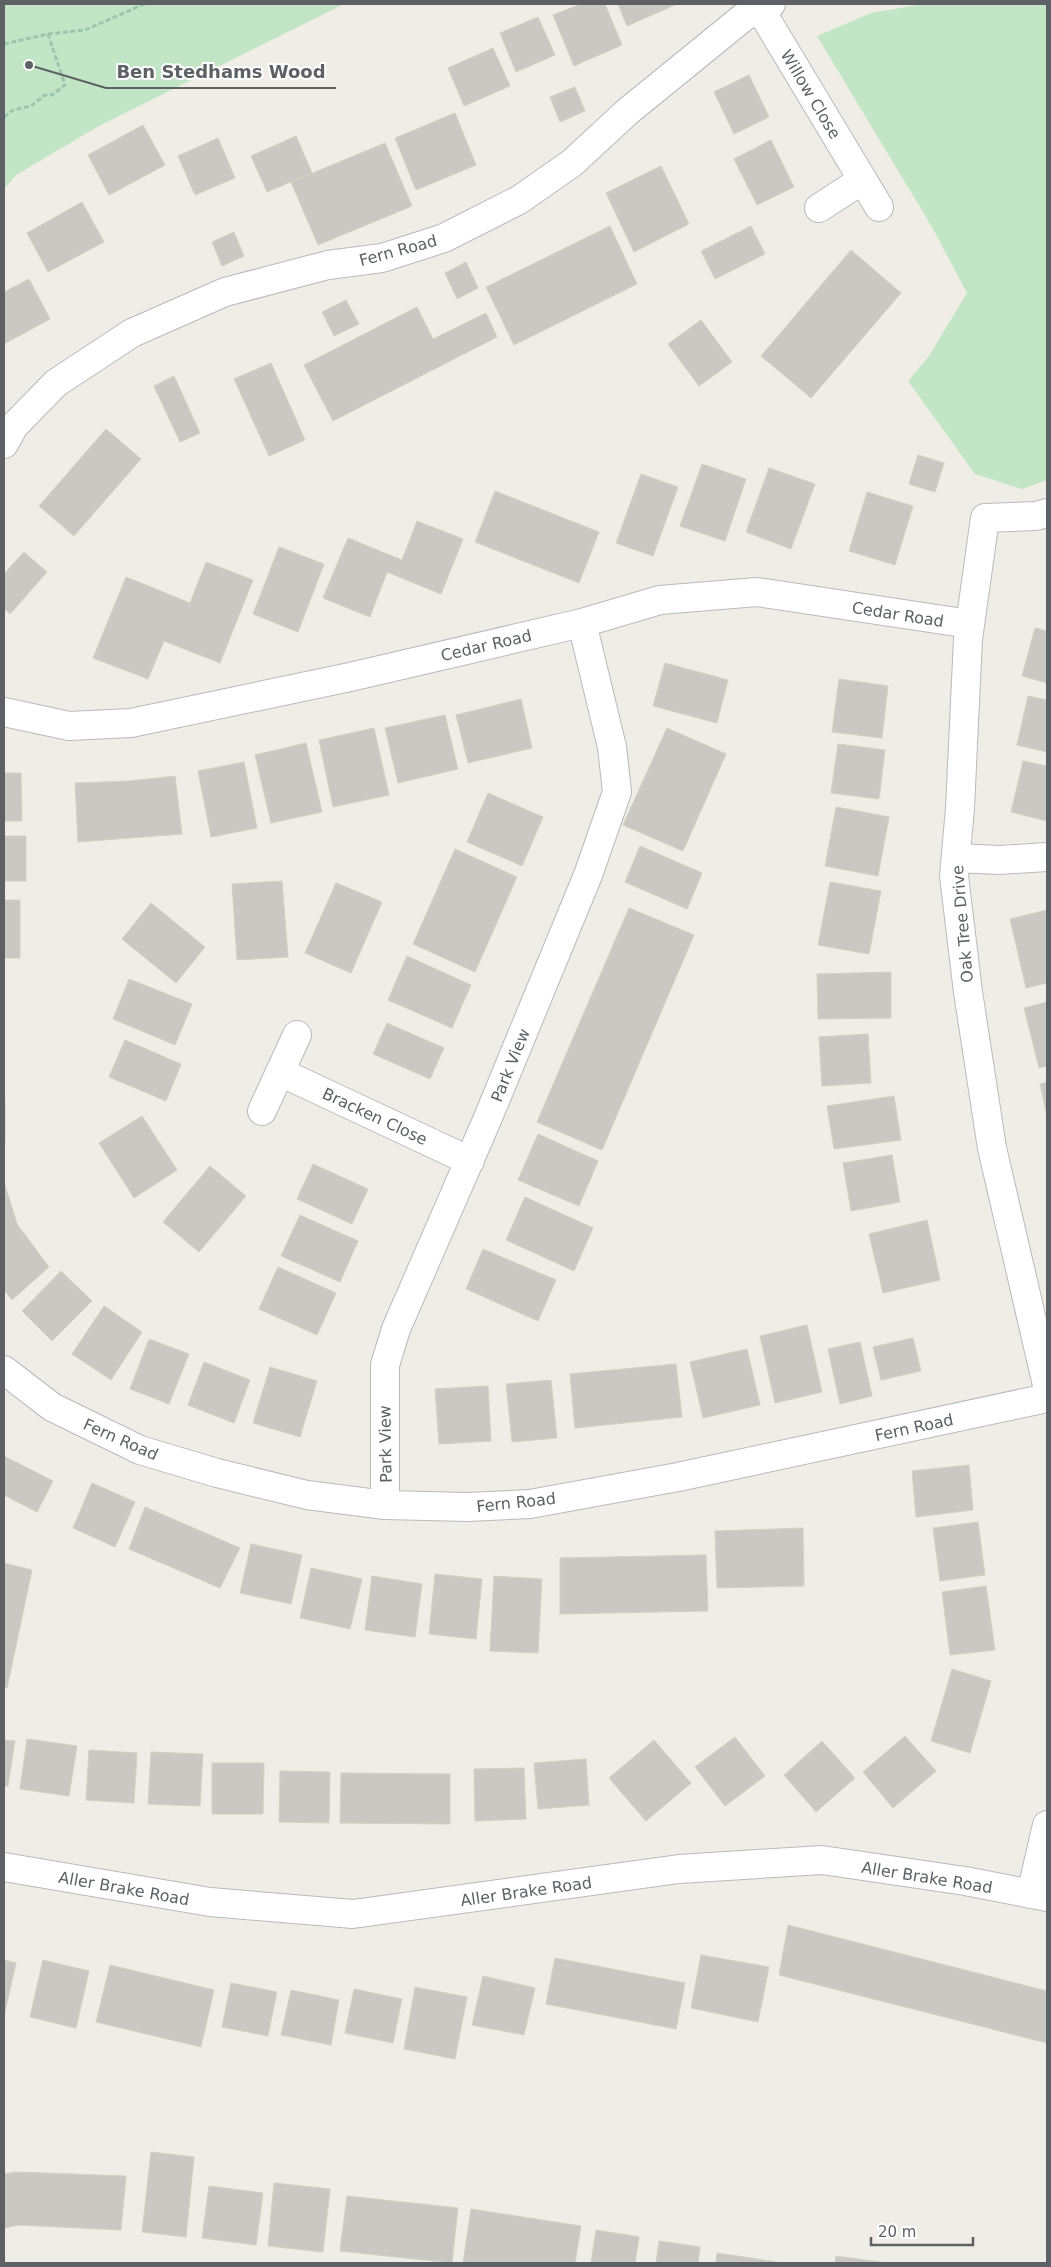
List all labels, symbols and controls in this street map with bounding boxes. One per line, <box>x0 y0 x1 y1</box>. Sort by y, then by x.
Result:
street label: Willow Close <box>777 46 845 142</box>
callout: Ben Stedhams Wood <box>106 55 336 88</box>
text: Ben Stedhams Wood <box>116 61 326 82</box>
street label: Fern Road <box>357 231 439 270</box>
street label: Cedar Road <box>851 598 945 631</box>
street label: Cedar Road <box>439 626 533 665</box>
street label: Oak Tree Drive <box>948 864 977 983</box>
street label: Park View <box>487 1026 534 1105</box>
street label: Bracken Close <box>319 1084 430 1149</box>
street label: Park View <box>375 1405 396 1483</box>
street label: Fern Road <box>873 1410 955 1445</box>
street label: Fern Road <box>80 1415 161 1464</box>
street label: Fern Road <box>475 1489 557 1516</box>
street label: Aller Brake Road <box>860 1858 994 1897</box>
street label: Aller Brake Road <box>57 1868 191 1909</box>
street label: Aller Brake Road <box>459 1873 593 1910</box>
scale bar <box>871 2214 974 2246</box>
text: 20 m <box>878 2223 916 2241</box>

